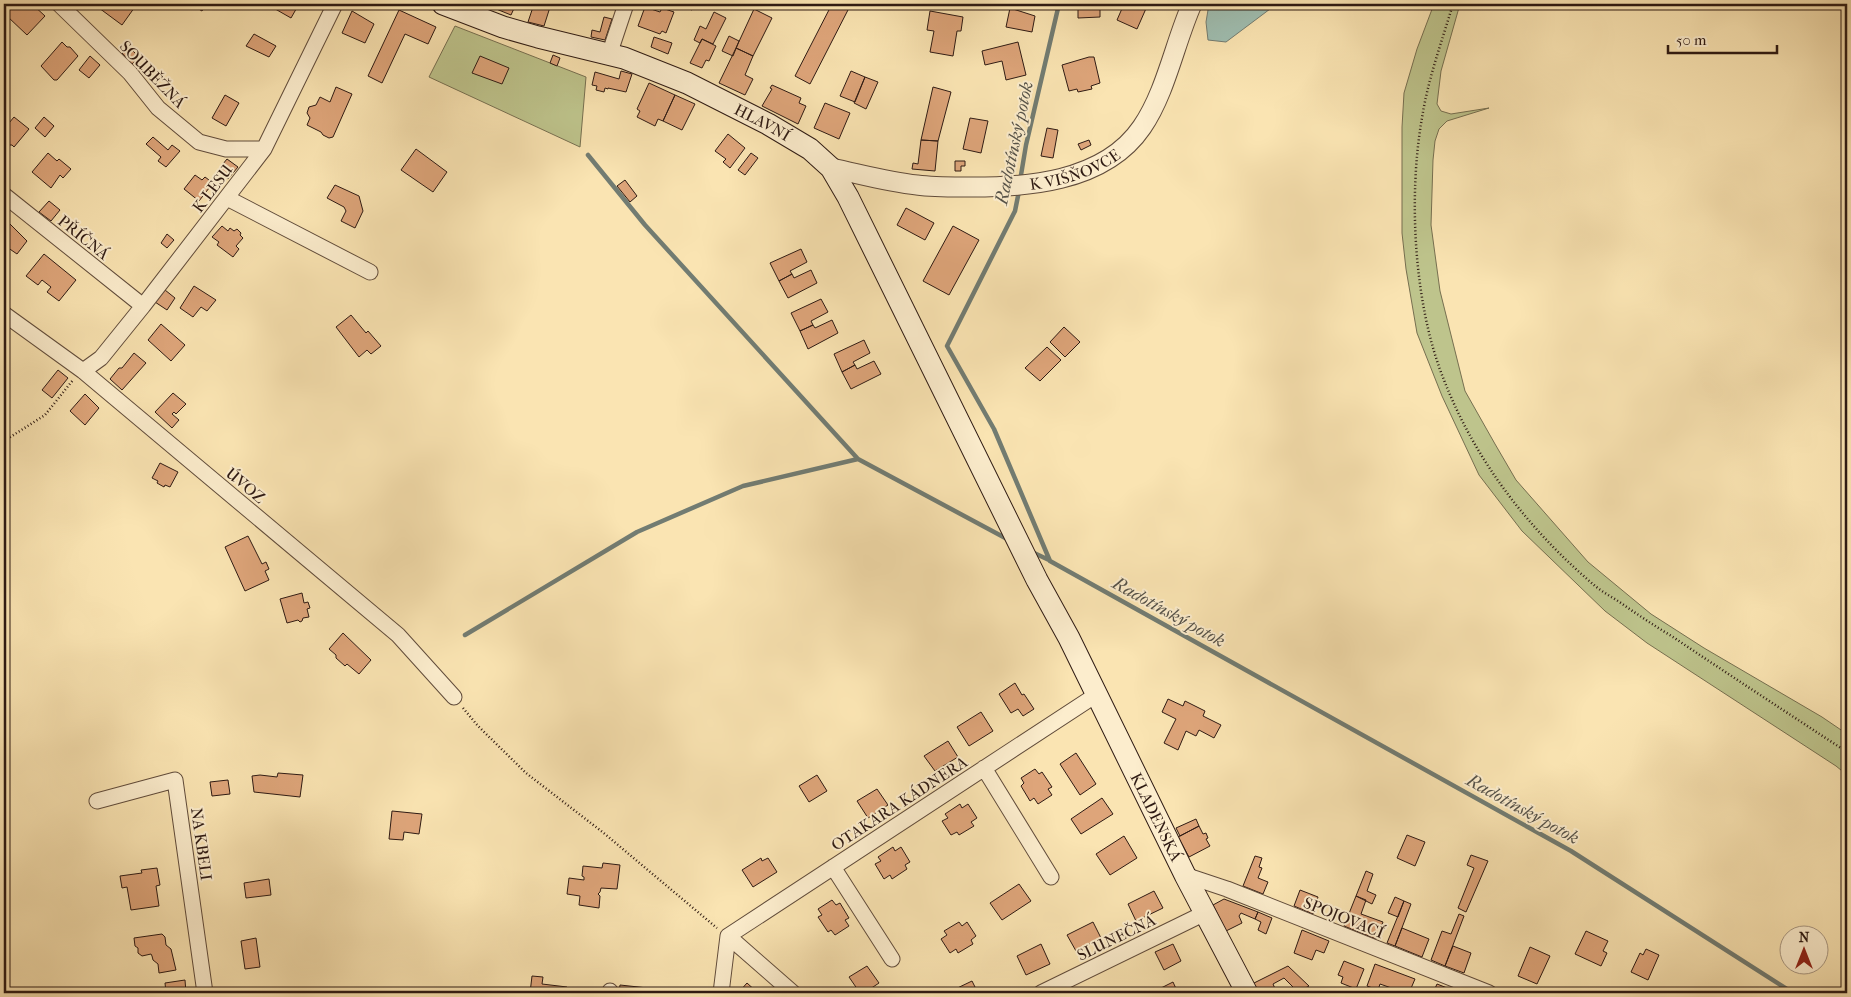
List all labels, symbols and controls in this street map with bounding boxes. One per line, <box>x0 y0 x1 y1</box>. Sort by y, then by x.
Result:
scale bar <box>1668 22 1777 54</box>
text: 50 m <box>1676 31 1707 49</box>
street label: SOUBĚŽNÁ <box>116 36 191 112</box>
water label: Radotínský potok <box>991 80 1038 208</box>
street label: HLAVNÍ <box>731 100 795 146</box>
street label: K VIŠŇOVCE <box>1028 145 1124 194</box>
street label: K LESU <box>188 160 237 216</box>
street label: PŘÍČNÁ <box>54 210 114 264</box>
street label: ÚVOZ <box>222 463 269 507</box>
water label: Radotínský potok <box>1108 572 1229 652</box>
street label: OTAKARA KÁDNERA <box>827 751 972 855</box>
water label: Radotínský potok <box>1462 769 1583 849</box>
street label: KLADENSKÁ <box>1126 770 1187 865</box>
street label: NA KBELI <box>187 806 216 882</box>
street label: SPOJOVACÍ <box>1301 892 1388 942</box>
street label: SLUNEČNÁ <box>1073 909 1159 965</box>
north arrow <box>1778 924 1828 974</box>
text: N <box>1799 929 1810 946</box>

